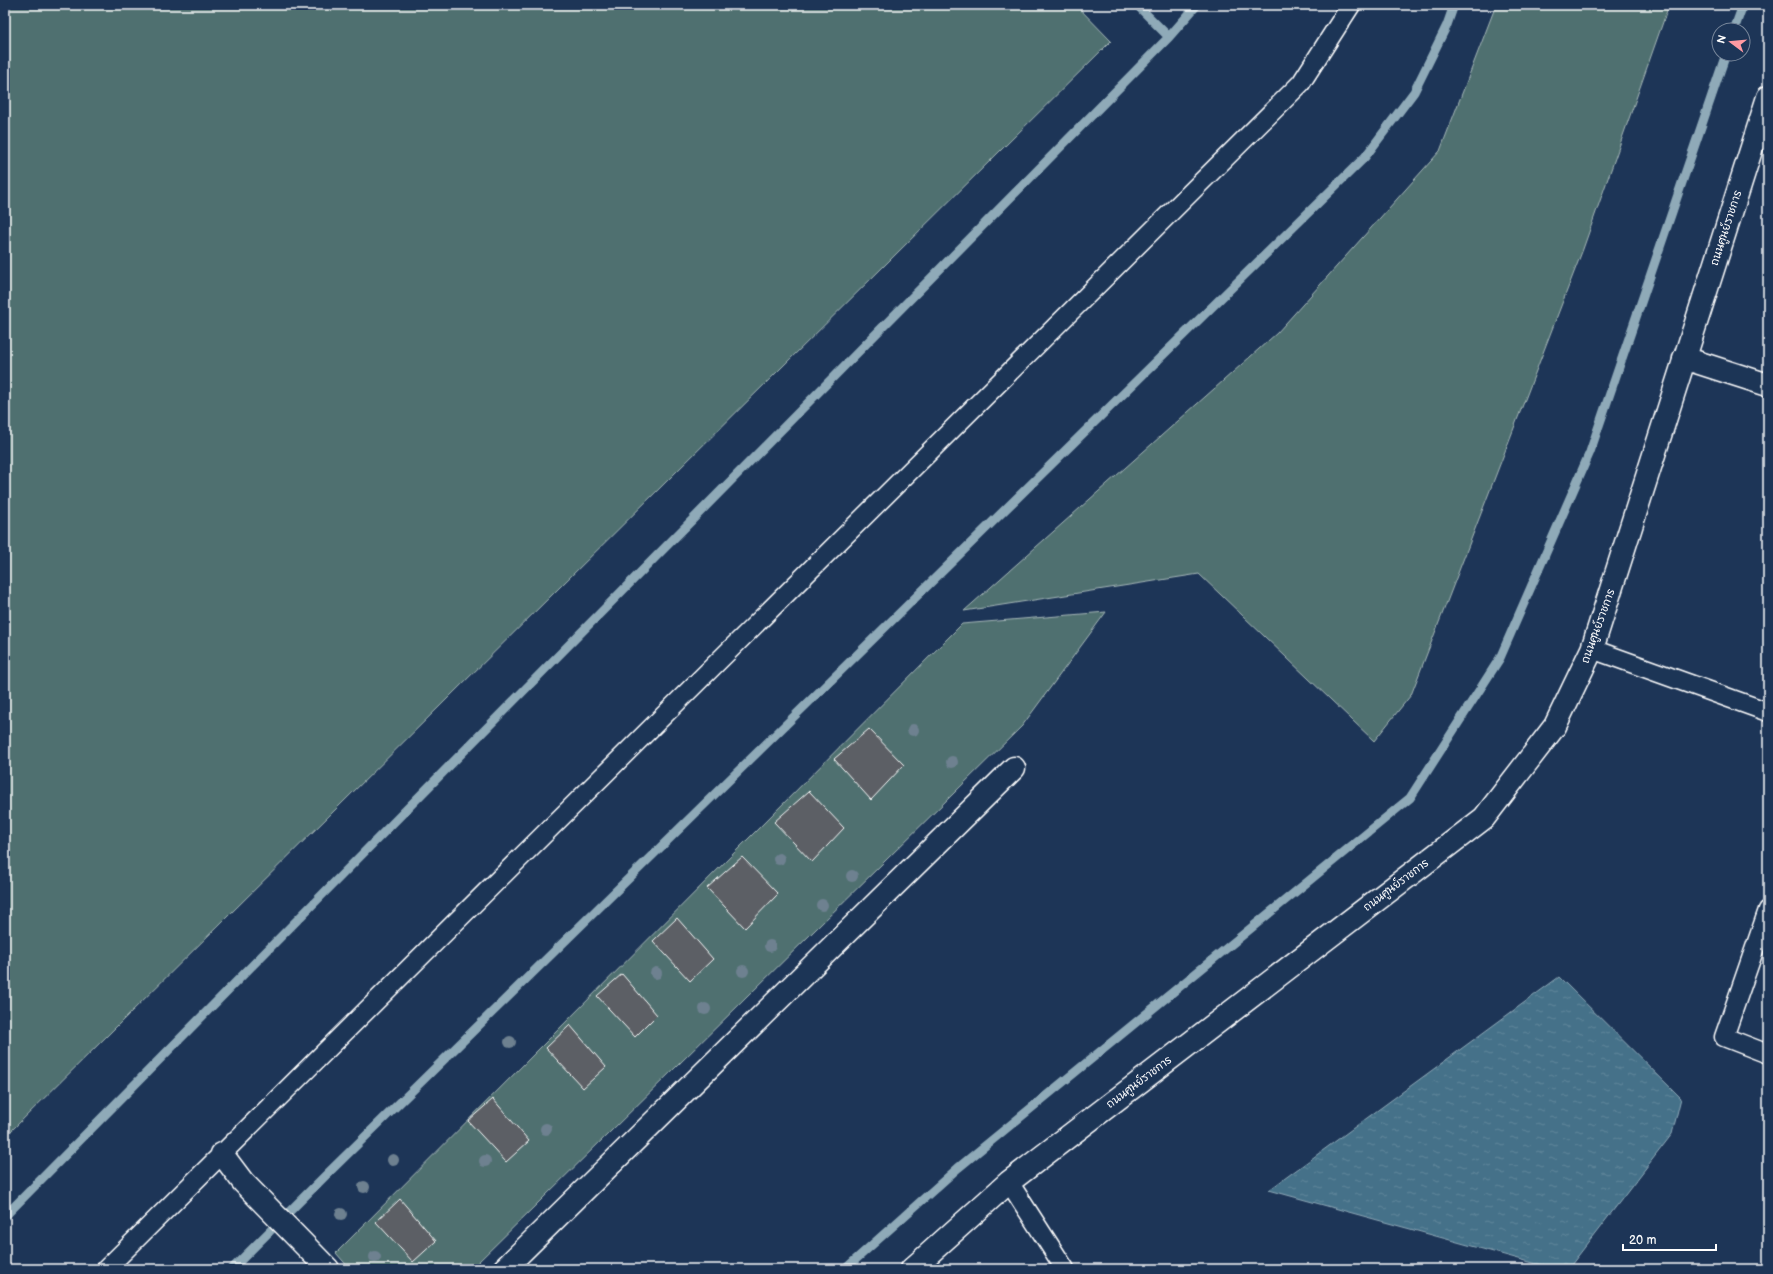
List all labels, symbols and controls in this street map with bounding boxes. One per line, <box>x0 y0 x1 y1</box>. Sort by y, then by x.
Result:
north arrow <box>1711 22 1751 62</box>
text: N <box>1714 34 1729 45</box>
street label: ถนนศูนย์ราชการ <box>1706 188 1746 268</box>
street label: ถนนศูนย์ราชการ <box>1577 586 1619 666</box>
street label: ถนนศูนย์ราชการ <box>1360 855 1433 915</box>
street label: ถนนศูนย์ราชการ <box>1103 1052 1176 1112</box>
scale bar <box>1623 1226 1716 1252</box>
text: 20 m <box>1629 1233 1656 1248</box>

